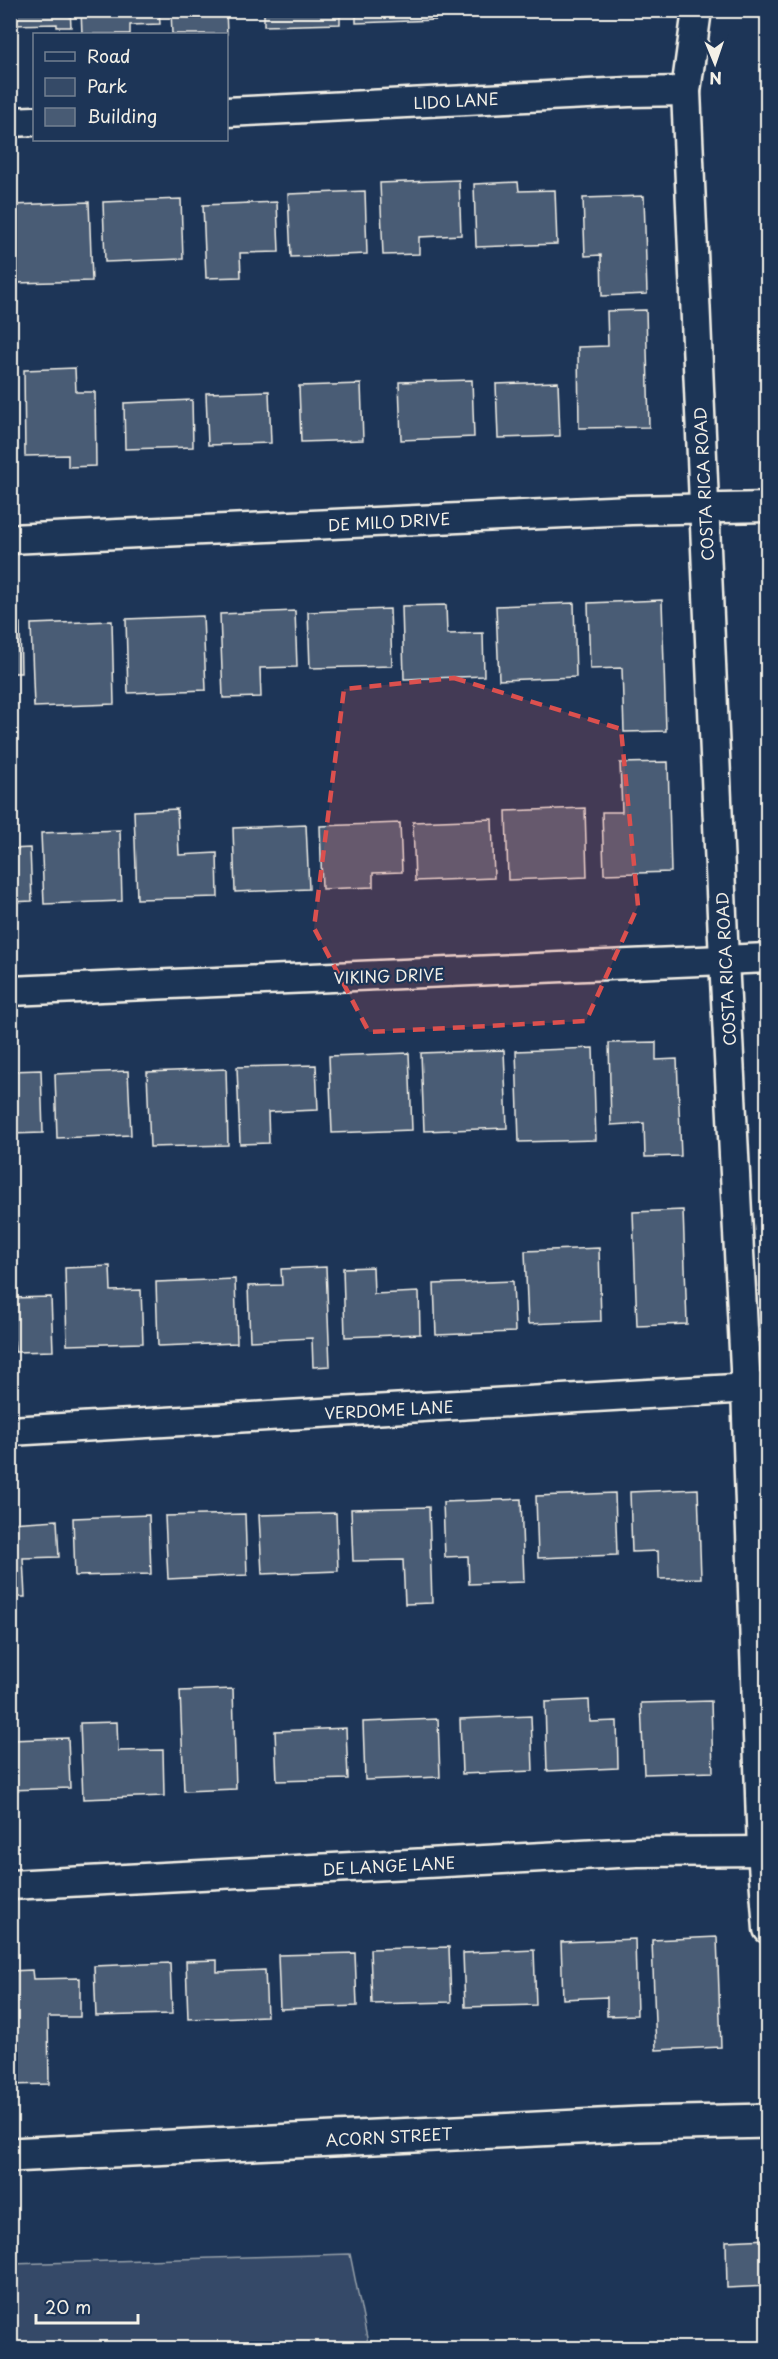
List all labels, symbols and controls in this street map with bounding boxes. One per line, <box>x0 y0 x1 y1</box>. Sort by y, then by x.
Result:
legend <box>33 33 228 141</box>
north arrow <box>685 33 745 93</box>
text: Road <box>87 42 131 69</box>
text: N <box>709 67 722 91</box>
text: Park <box>87 72 127 99</box>
street label: LIDO LANE <box>413 86 499 114</box>
text: Building <box>87 102 157 129</box>
street label: COSTA RICA ROAD <box>687 406 719 562</box>
street label: DE MILO DRIVE <box>327 506 451 536</box>
street label: COSTA RICA ROAD <box>709 891 741 1047</box>
street label: VIKING DRIVE <box>333 961 445 989</box>
street label: VERDOME LANE <box>324 1394 454 1424</box>
street label: DE LANGE LANE <box>322 1850 456 1880</box>
street label: ACORN STREET <box>325 2121 453 2151</box>
scale bar <box>36 2287 138 2325</box>
text: 20 m <box>45 2293 91 2320</box>

